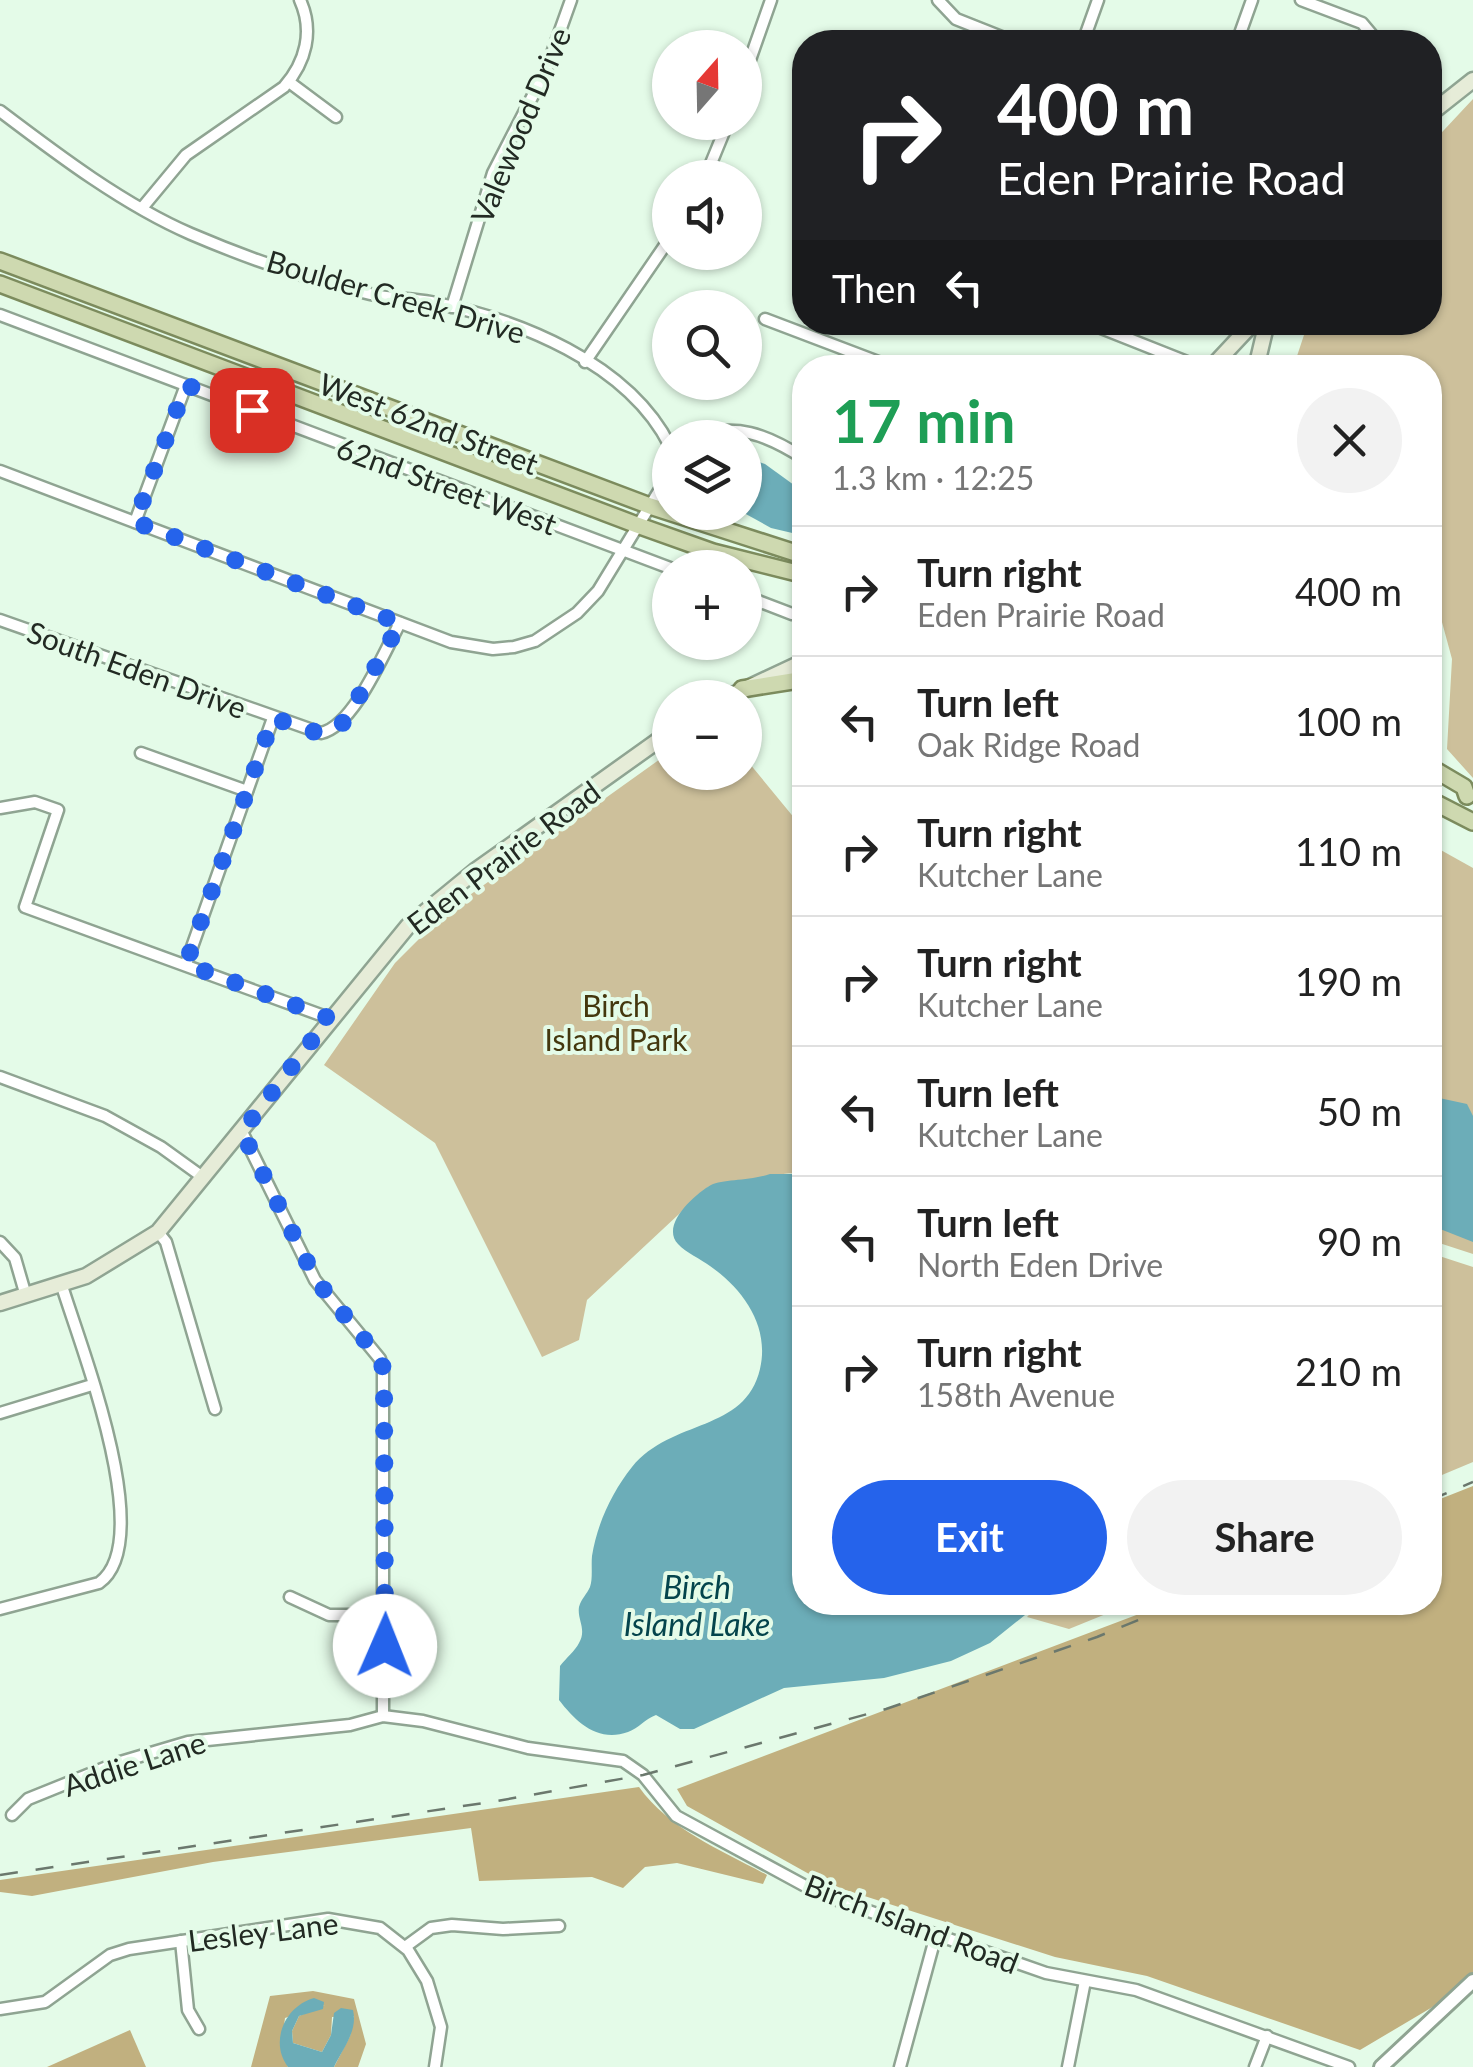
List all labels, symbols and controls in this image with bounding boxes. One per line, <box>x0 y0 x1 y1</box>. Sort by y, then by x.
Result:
street label: Valewood Drive <box>463 22 577 228</box>
north arrow <box>652 30 762 140</box>
map controls <box>652 30 762 790</box>
text: 400 m <box>997 66 1194 150</box>
icon: right <box>832 70 962 200</box>
text: Eden Prairie Road <box>997 151 1346 205</box>
button: sound <box>652 160 762 270</box>
street label: Boulder Creek Drive <box>263 242 529 350</box>
icon: left <box>937 260 992 315</box>
text: Then <box>832 265 917 311</box>
button: search <box>652 290 762 400</box>
street label: West 62nd Street <box>314 365 544 481</box>
pin <box>210 368 295 453</box>
icon: arrive <box>225 383 280 438</box>
text: 17 min <box>832 384 1016 456</box>
button: close <box>1297 388 1402 493</box>
button: layers <box>652 420 762 530</box>
street label: 62nd Street West <box>332 429 562 542</box>
text: 1.3 km · 12:25 <box>832 458 1034 497</box>
text: Turn right <box>917 549 1082 595</box>
button: + <box>652 550 762 660</box>
icon: right <box>832 564 887 619</box>
text: 400 m <box>1295 568 1402 614</box>
text: Eden Prairie Road <box>917 595 1165 634</box>
street label: South Eden Drive <box>23 613 251 725</box>
text: Turn left <box>917 679 1059 725</box>
button: − <box>652 680 762 790</box>
icon: left <box>832 694 887 749</box>
text: 100 m <box>1295 698 1402 744</box>
text: Oak Ridge Road <box>917 725 1140 764</box>
street label: Eden Prairie Road <box>399 773 607 941</box>
text: Turn right <box>917 809 1082 855</box>
icon: right <box>832 824 887 879</box>
text: 110 m <box>1295 828 1402 874</box>
text: Kutcher Lane <box>917 855 1103 894</box>
text: Turn right <box>917 939 1082 985</box>
icon: right <box>832 954 887 1009</box>
text: 190 m <box>1295 958 1402 1004</box>
text: Kutcher Lane <box>917 985 1103 1024</box>
park label: Birch Island Park <box>545 987 688 1057</box>
text: Turn left <box>917 1069 1059 1115</box>
icon: left <box>832 1084 887 1139</box>
text: 50 m <box>1317 1088 1402 1134</box>
text: Kutcher Lane <box>917 1115 1103 1154</box>
text: Turn left <box>917 1199 1059 1245</box>
icon: left <box>832 1214 887 1269</box>
text: 90 m <box>1317 1218 1402 1264</box>
text: North Eden Drive <box>917 1245 1163 1284</box>
text: Turn right <box>917 1329 1082 1375</box>
icon: right <box>832 1344 887 1399</box>
text: 210 m <box>1295 1348 1402 1394</box>
text: 158th Avenue <box>917 1375 1115 1414</box>
button: Exit <box>832 1480 1107 1595</box>
button: Share <box>1127 1480 1402 1595</box>
water label: Birch Island Lake <box>624 1567 770 1643</box>
position arrow <box>333 1594 437 1698</box>
street label: Addie Lane <box>58 1723 210 1803</box>
street label: Birch Island Road <box>800 1866 1024 1980</box>
street label: Lesley Lane <box>186 1904 340 1958</box>

